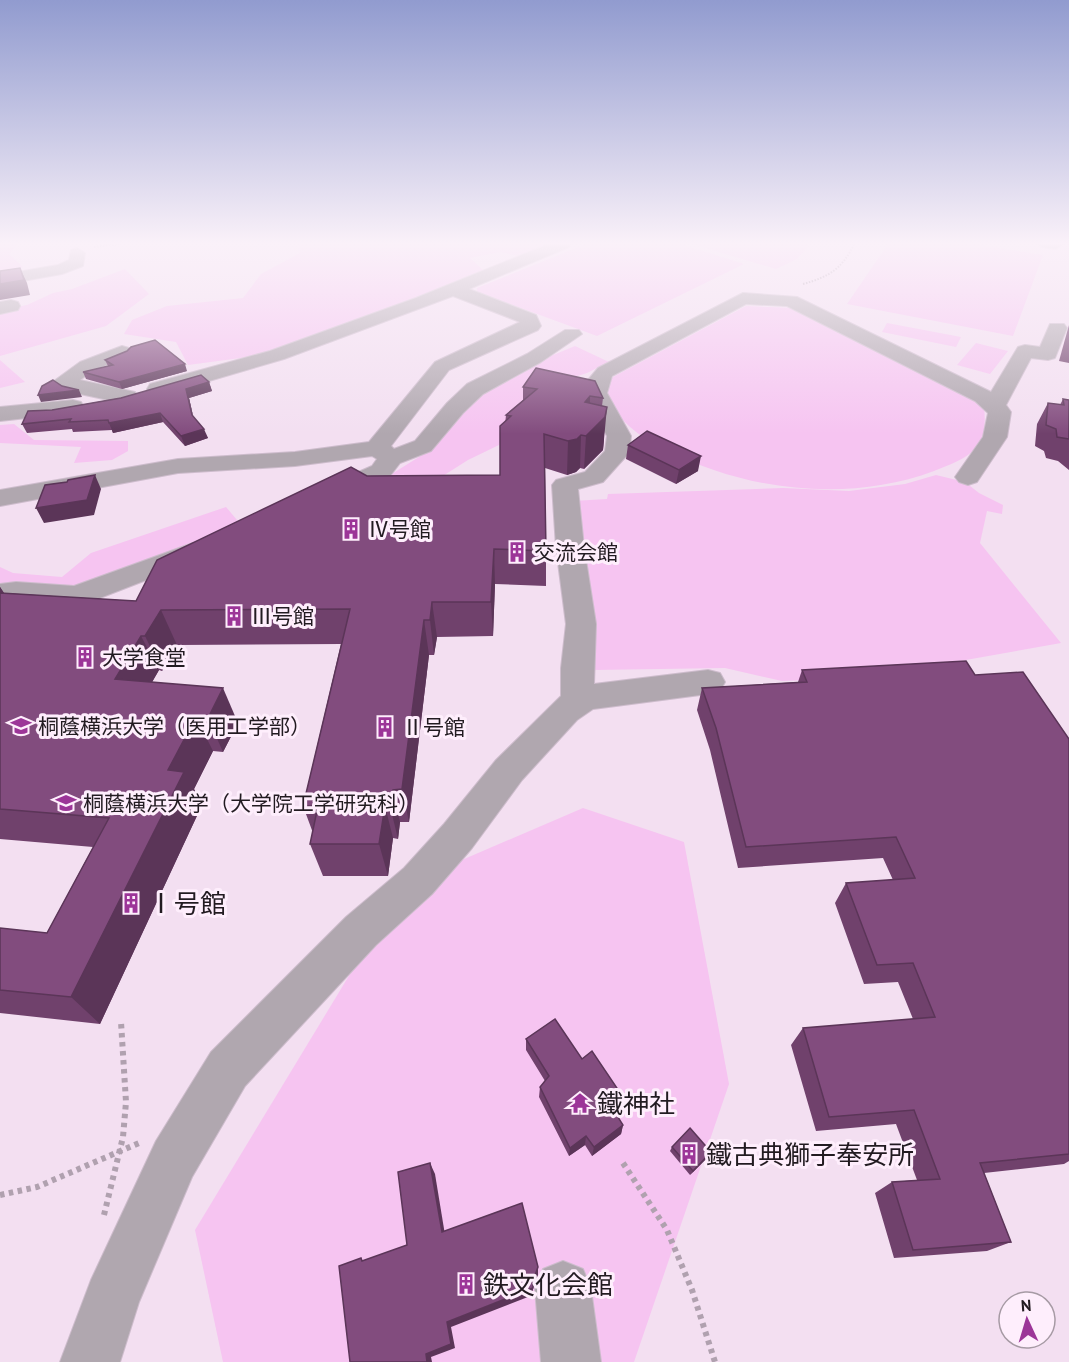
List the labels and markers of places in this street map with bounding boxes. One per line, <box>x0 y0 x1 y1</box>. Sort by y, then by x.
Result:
place label: Ⅳ号館 <box>368 516 431 543</box>
building icon: Ⅳ号館 <box>339 517 363 541</box>
place label: 交流会館 <box>534 539 618 566</box>
building icon: 交流会館 <box>505 540 529 564</box>
place label: Ⅲ号館 <box>251 603 314 630</box>
building icon: Ⅲ号館 <box>222 604 246 628</box>
place label: 大学食堂 <box>102 644 186 671</box>
building icon: 大学食堂 <box>73 645 97 669</box>
place label: 桐蔭横浜大学（医用工学部） <box>38 713 311 740</box>
school or university icon: 桐蔭横浜大学（医用工学部） <box>9 714 33 738</box>
place label: Ⅱ号館 <box>402 714 465 741</box>
building icon: Ⅱ号館 <box>373 715 397 739</box>
place label: 桐蔭横浜大学（大学院工学研究科） <box>83 790 419 817</box>
school or university icon: 桐蔭横浜大学（大学院工学研究科） <box>54 791 78 815</box>
place label: Ⅰ号館 <box>148 887 226 920</box>
building icon: Ⅰ号館 <box>119 891 143 915</box>
place label: 鐵神社 <box>597 1087 675 1120</box>
temple icon: 鐵神社 <box>568 1091 592 1115</box>
place label: 鐵古典獅子奉安所 <box>706 1138 914 1171</box>
building icon: 鐵古典獅子奉安所 <box>677 1142 701 1166</box>
place label: 鉄文化会館 <box>483 1268 613 1301</box>
building icon: 鉄文化会館 <box>454 1272 478 1296</box>

